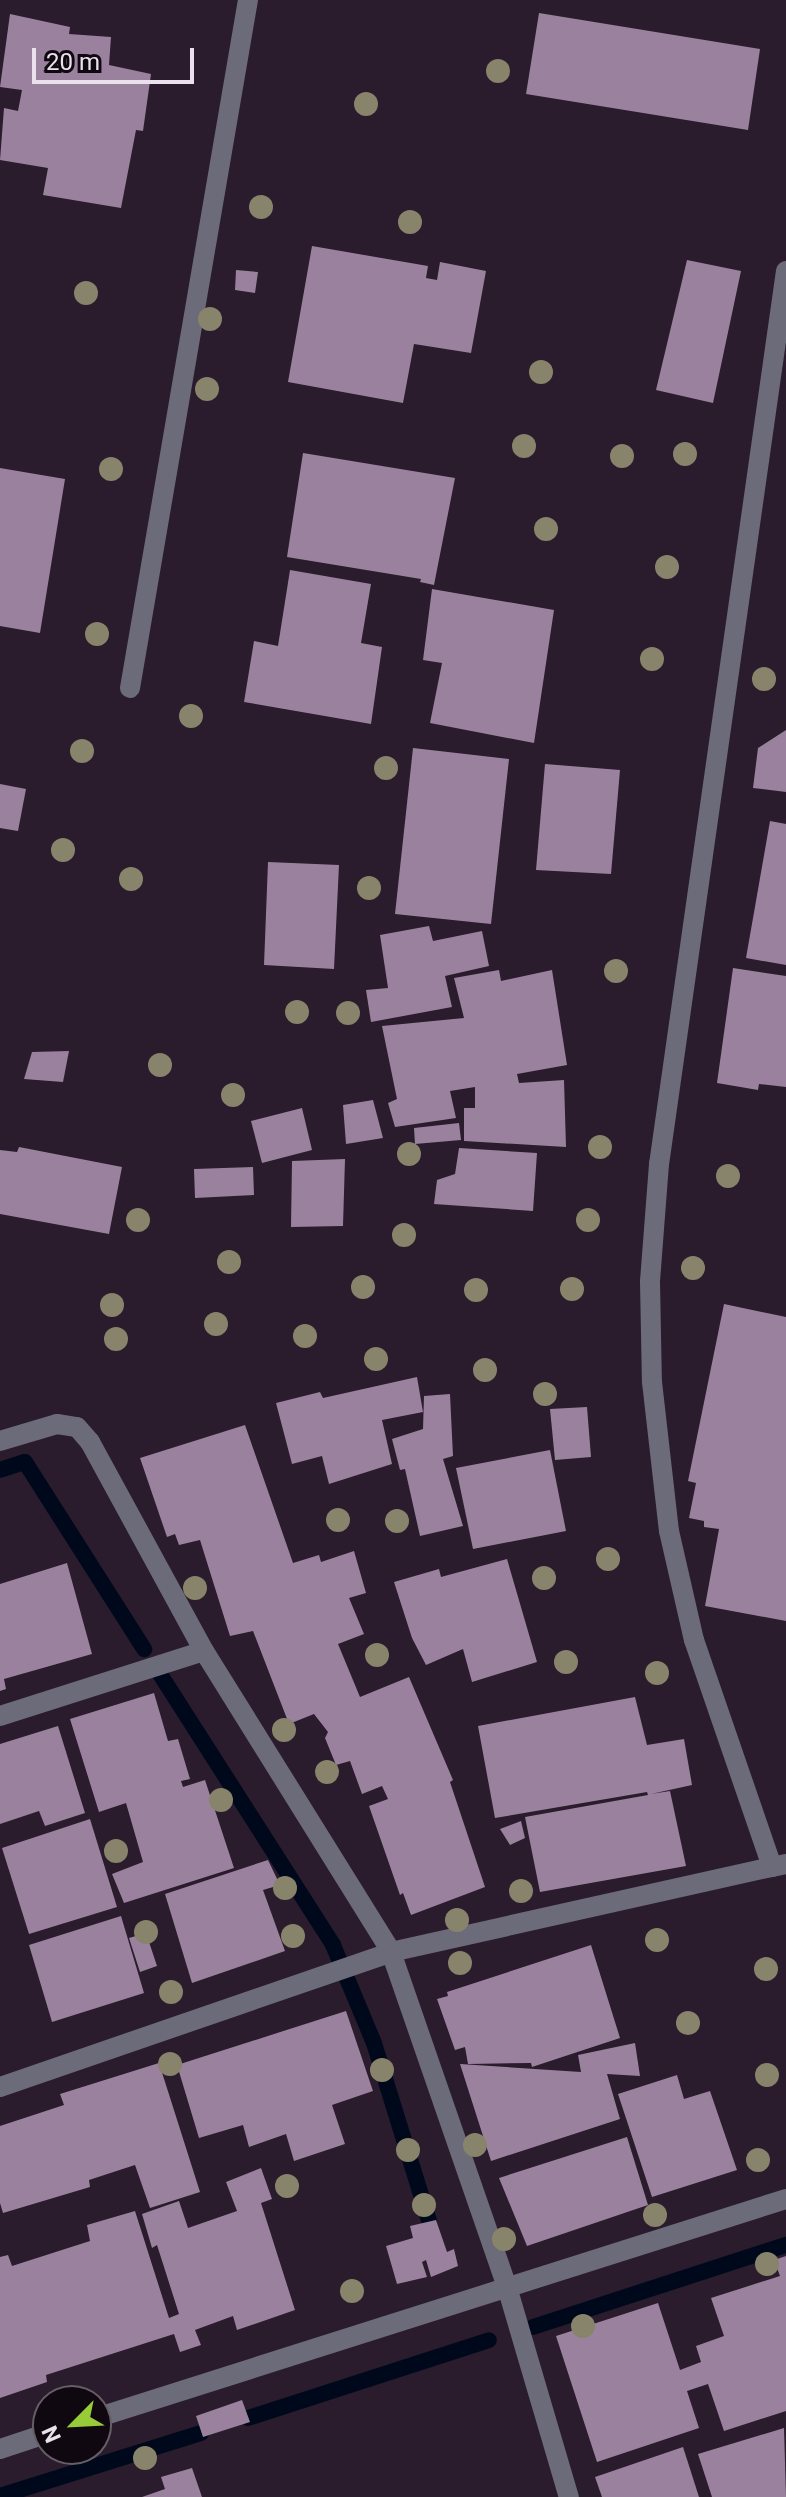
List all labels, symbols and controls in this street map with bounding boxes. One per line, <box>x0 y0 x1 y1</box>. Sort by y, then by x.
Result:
scale bar <box>36 32 198 82</box>
text: 20 m <box>46 48 100 76</box>
north arrow <box>32 2385 112 2465</box>
text: N <box>37 2422 66 2446</box>

